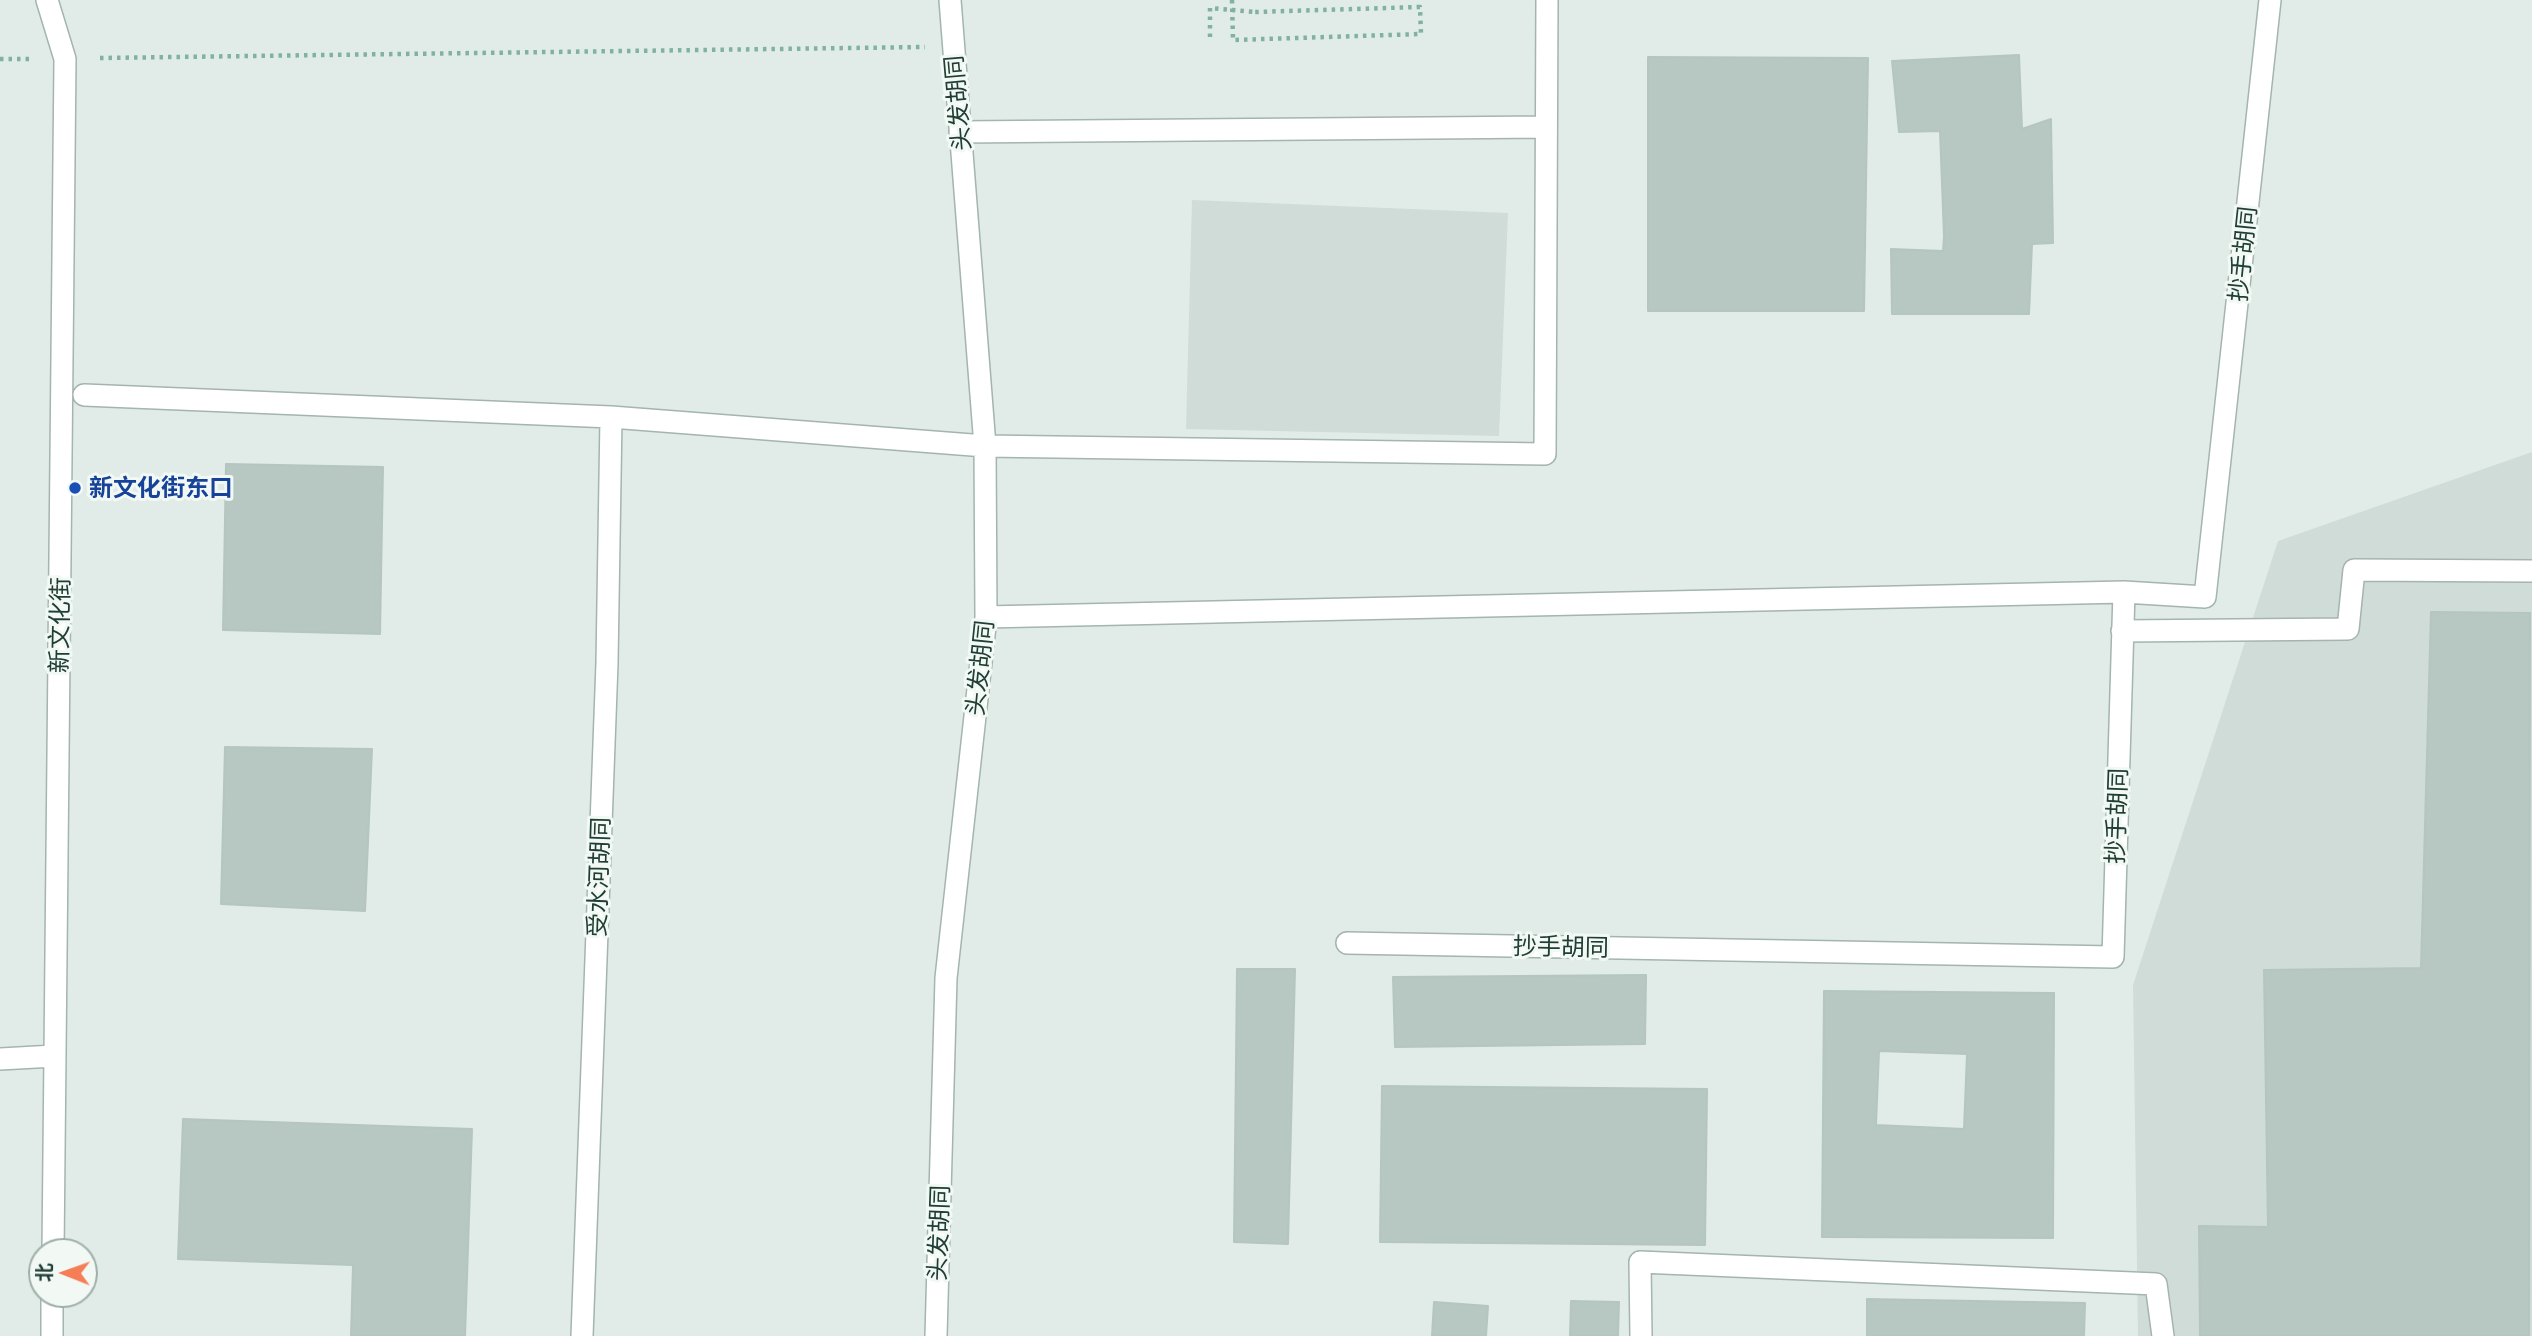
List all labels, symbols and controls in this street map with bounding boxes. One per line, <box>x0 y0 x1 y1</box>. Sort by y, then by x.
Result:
street label: 头发胡同 <box>939 54 977 152</box>
street label: 抄手胡同 <box>2224 205 2262 303</box>
place label: 新文化街东口 <box>89 474 233 502</box>
marker: 新文化街东口 <box>67 480 83 496</box>
street label: 新文化街 <box>45 577 75 673</box>
street label: 头发胡同 <box>961 619 999 717</box>
street label: 抄手胡同 <box>2101 768 2133 864</box>
street label: 受水河胡同 <box>583 817 615 937</box>
street label: 抄手胡同 <box>1513 932 1609 962</box>
street label: 头发胡同 <box>923 1185 955 1281</box>
north arrow <box>28 1238 98 1308</box>
text: 北 <box>32 1263 55 1282</box>

